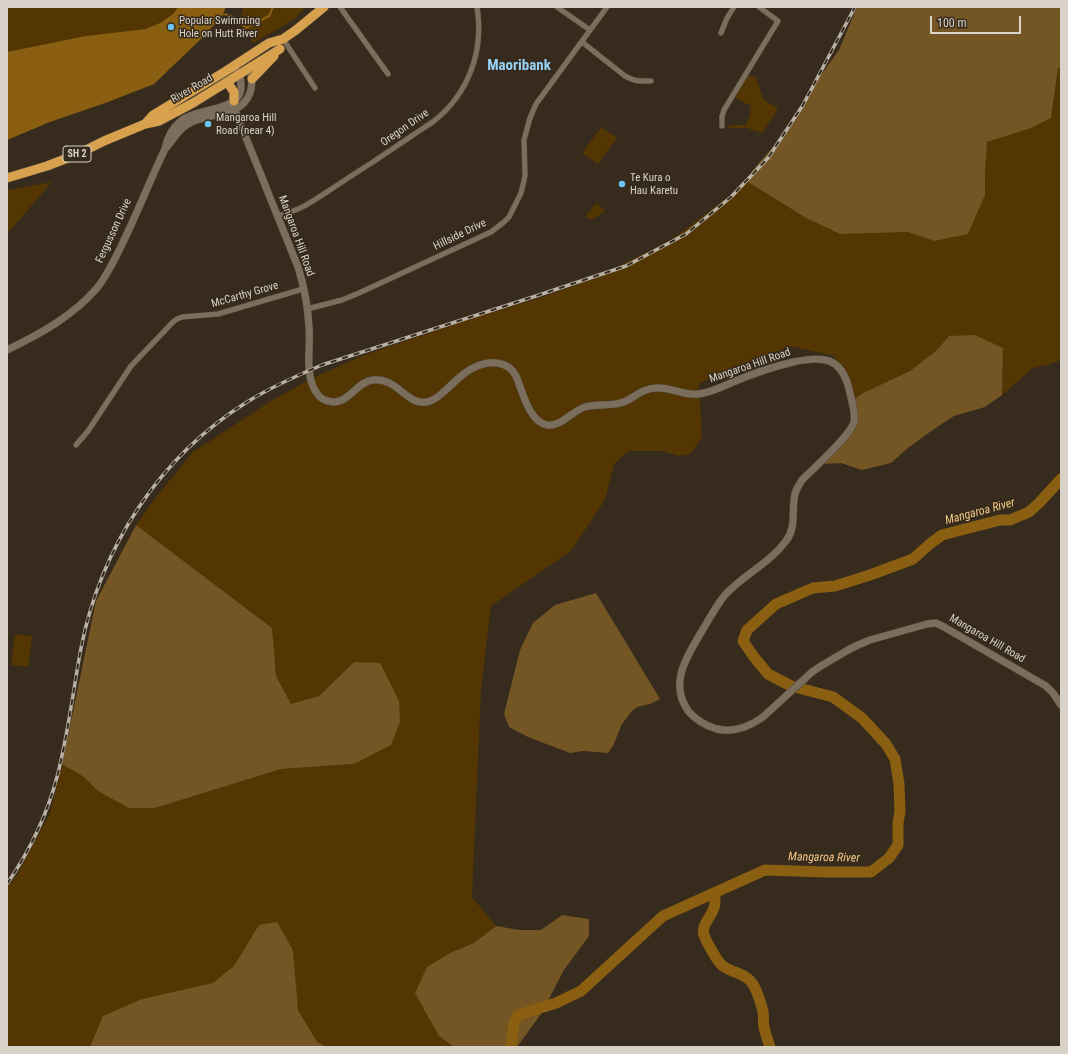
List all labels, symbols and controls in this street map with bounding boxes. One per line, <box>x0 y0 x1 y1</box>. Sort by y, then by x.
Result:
scale bar <box>932 8 1023 34</box>
place label: Popular Swimming Hole on Hutt River <box>179 14 260 40</box>
text: 100 m <box>937 16 967 30</box>
marker: Popular Swimming Hole on Hutt River <box>166 22 176 32</box>
district label: Maoribank <box>487 57 551 75</box>
street label: River Road <box>169 72 215 106</box>
street label: Oregon Drive <box>378 107 432 149</box>
place label: Mangaroa Hill Road (near 4) <box>216 111 277 137</box>
marker: Mangaroa Hill Road (near 4) <box>203 119 213 129</box>
road number: SH 2 <box>63 146 91 162</box>
place label: Te Kura o Hau Karetu <box>630 171 678 197</box>
marker: Te Kura o Hau Karetu <box>617 179 627 189</box>
street label: Mangaroa Hill Road <box>275 194 317 278</box>
street label: Fergusson Drive <box>93 197 135 265</box>
street label: Hillside Drive <box>431 217 489 253</box>
street label: McCarthy Grove <box>210 279 280 311</box>
street label: Mangaroa Hill Road <box>708 346 792 386</box>
water label: Mangaroa River <box>944 496 1016 528</box>
street label: Mangaroa Hill Road <box>947 612 1027 666</box>
water label: Mangaroa River <box>788 850 860 866</box>

